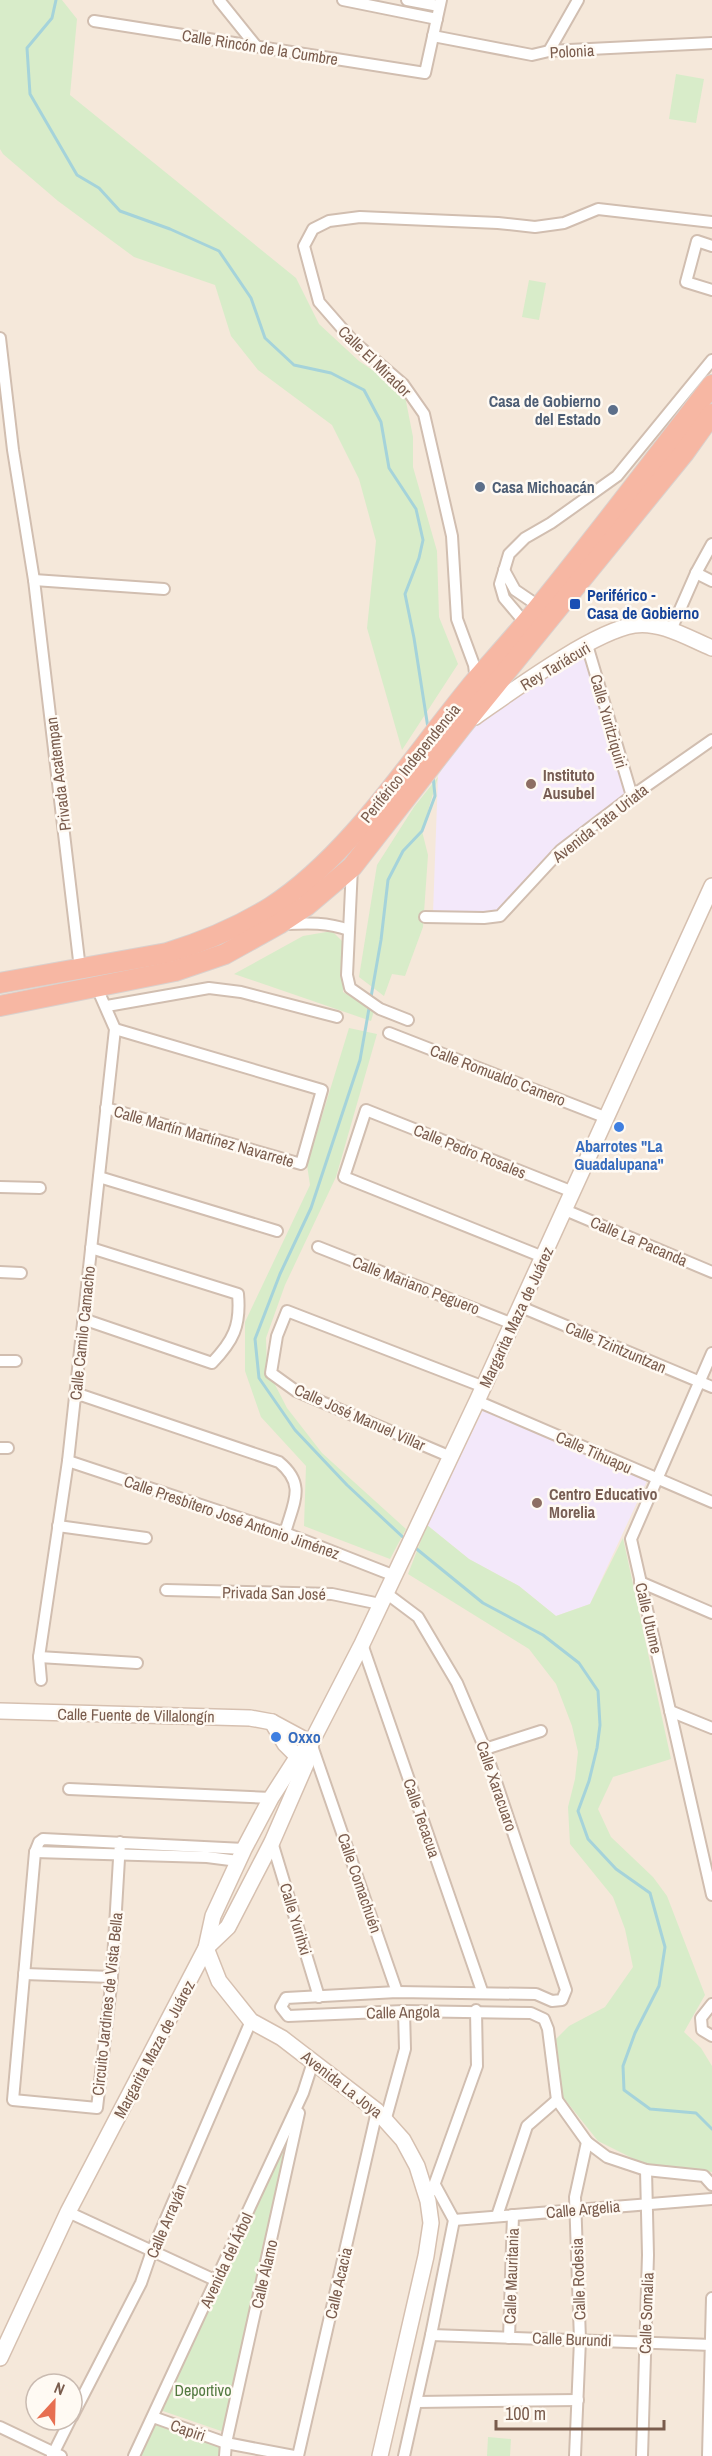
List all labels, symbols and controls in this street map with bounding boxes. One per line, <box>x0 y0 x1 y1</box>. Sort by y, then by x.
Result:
street label: Calle Rincón de la Cumbre <box>180 24 340 70</box>
street label: Polonia <box>549 39 595 63</box>
street label: Calle El Mirador <box>334 320 417 402</box>
place label: Casa de Gobierno del Estado <box>489 390 601 430</box>
marker: Casa de Gobierno del Estado <box>606 403 620 417</box>
place label: Casa Michoacán <box>492 476 595 498</box>
marker: Casa Michoacán <box>473 480 487 494</box>
place label: Periférico - Casa de Gobierno <box>587 584 699 624</box>
marker: Periférico - Casa de Gobierno <box>568 597 582 611</box>
street label: Rey Tariácuri <box>516 636 594 696</box>
street label: Calle Yuritziquiri <box>585 671 633 771</box>
street label: Periférico Independencia <box>355 698 465 827</box>
street label: Privada Acatempan <box>40 716 76 832</box>
place label: Instituto Ausubel <box>543 764 595 804</box>
marker: Instituto Ausubel <box>524 777 538 791</box>
street label: Avenida Tata Uriata <box>547 778 653 868</box>
street label: Calle Romualdo Camero <box>427 1039 569 1111</box>
street label: Calle Martín Martínez Navarrete <box>111 1100 297 1172</box>
street label: Calle Pedro Rosales <box>410 1118 530 1184</box>
marker: Abarrotes "La Guadalupana" <box>612 1120 626 1134</box>
place label: Abarrotes "La Guadalupana" <box>574 1135 664 1175</box>
street label: Calle La Pacanda <box>587 1211 692 1272</box>
street label: Margarita Maza de Juárez <box>474 1243 559 1391</box>
street label: Calle Mariano Peguero <box>349 1251 483 1319</box>
street label: Calle Camilo Camacho <box>64 1265 100 1401</box>
street label: Calle Tzintzuntzan <box>562 1316 670 1378</box>
street label: Calle José Manuel Villar <box>291 1378 430 1456</box>
street label: Calle Tihuapu <box>552 1425 636 1479</box>
street label: Calle Presbítero José Antonio Jiménez <box>121 1470 343 1564</box>
place label: Centro Educativo Morelia <box>549 1483 658 1523</box>
marker: Centro Educativo Morelia <box>530 1496 544 1510</box>
street label: Calle Utume <box>630 1580 668 1656</box>
street label: Privada San José <box>222 1581 326 1605</box>
street label: Calle Fuente de Villalongín <box>57 1703 215 1727</box>
place label: Oxxo <box>288 1726 321 1748</box>
marker: Oxxo <box>269 1730 283 1744</box>
street label: Calle Xaracuaro <box>471 1738 523 1834</box>
street label: Calle Tecacua <box>398 1776 446 1861</box>
street label: Calle Comachuén <box>333 1830 387 1936</box>
street label: Calle Yurihxi <box>275 1880 317 1958</box>
street label: Circuito Jardines de Vista Bella <box>86 1911 128 2097</box>
street label: Margarita Maza de Juárez <box>108 1976 200 2122</box>
street label: Calle Angola <box>366 2000 441 2024</box>
street label: Avenida La Joya <box>296 2045 388 2123</box>
street label: Calle Arrayán <box>140 2180 192 2262</box>
street label: Calle Argelia <box>545 2195 622 2223</box>
street label: Avenida del Árbol <box>194 2209 258 2312</box>
street label: Calle Mauritania <box>498 2227 524 2324</box>
street label: Calle Álamo <box>245 2237 283 2311</box>
street label: Calle Rodesia <box>566 2237 590 2321</box>
street label: Calle Acacia <box>319 2244 357 2321</box>
street label: Calle Somalia <box>634 2271 658 2354</box>
street label: Calle Burundi <box>532 2327 612 2351</box>
north arrow <box>24 2372 84 2432</box>
text: N <box>51 2376 68 2400</box>
park label: Deportivo <box>175 2379 231 2401</box>
scale bar <box>496 2393 664 2431</box>
text: 100 m <box>505 2401 546 2426</box>
street label: Capiri <box>168 2414 208 2446</box>

